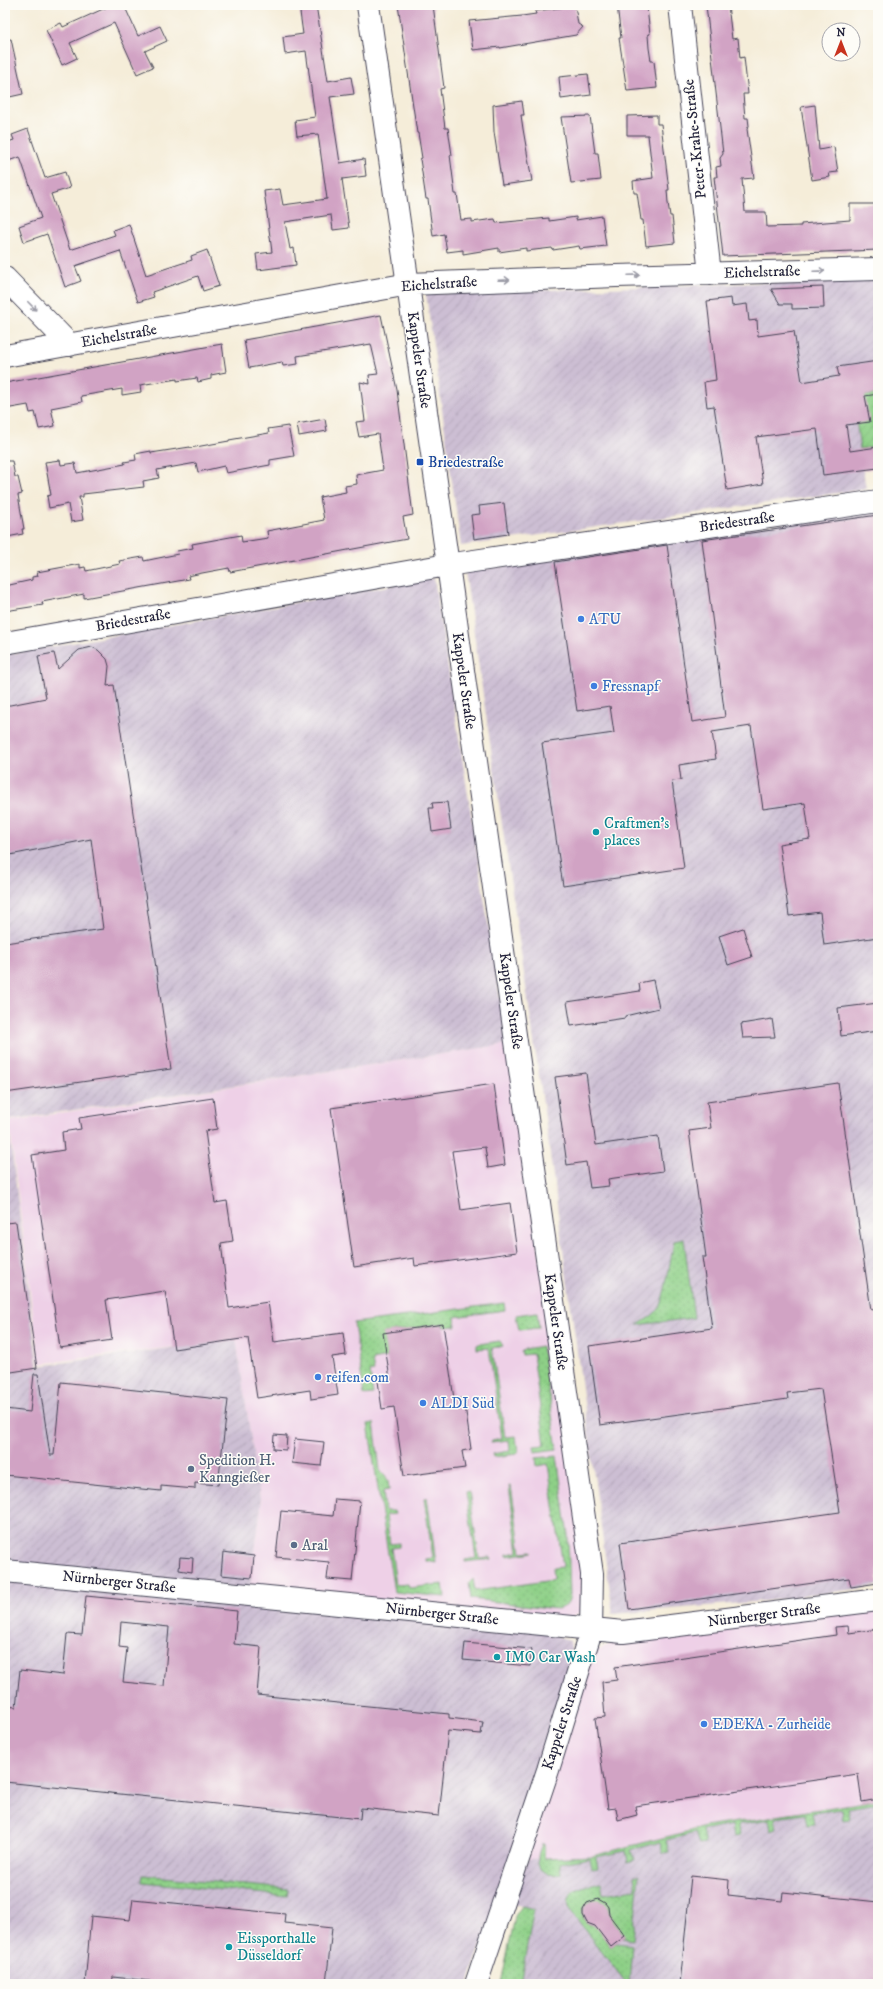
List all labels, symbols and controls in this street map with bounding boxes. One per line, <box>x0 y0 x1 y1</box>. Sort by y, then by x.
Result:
north arrow <box>821 22 861 62</box>
text: N <box>836 26 846 40</box>
street label: Peter-Krahe-Straße <box>679 78 711 200</box>
street label: Eichelstraße <box>723 261 801 283</box>
one-way arrow <box>812 267 825 274</box>
one-way arrow <box>627 271 640 279</box>
street label: Eichelstraße <box>400 272 478 296</box>
one-way arrow <box>497 277 510 284</box>
one-way arrow <box>27 301 37 311</box>
street label: Kappeler Straße <box>403 310 435 410</box>
street label: Eichelstraße <box>80 320 158 352</box>
place label: Briedestraße <box>428 453 504 472</box>
marker: Briedestraße <box>415 457 425 467</box>
street label: Briedestraße <box>698 507 776 537</box>
street label: Briedestraße <box>94 604 172 636</box>
place label: ATU <box>589 610 622 629</box>
marker: ATU <box>576 614 586 624</box>
street label: Kappeler Straße <box>448 631 480 731</box>
place label: Fressnapf <box>602 677 661 696</box>
marker: Fressnapf <box>589 681 599 691</box>
place label: Craftmen's places <box>603 814 669 850</box>
marker: Craftmen's places <box>591 827 601 837</box>
street label: Kappeler Straße <box>495 951 527 1051</box>
street label: Kappeler Straße <box>540 1272 572 1372</box>
place label: reifen.com <box>326 1368 389 1387</box>
marker: reifen.com <box>313 1372 323 1382</box>
place label: ALDI Süd <box>431 1394 495 1413</box>
marker: ALDI Süd <box>418 1398 428 1408</box>
place label: Spedition H. Kanngießer <box>199 1451 275 1487</box>
marker: Spedition H. Kanngießer <box>186 1464 196 1474</box>
place label: Aral <box>302 1536 329 1555</box>
marker: Aral <box>289 1540 299 1550</box>
street label: Nürnberger Straße <box>61 1567 177 1597</box>
street label: Nürnberger Straße <box>384 1599 500 1629</box>
street label: Nürnberger Straße <box>706 1599 822 1631</box>
place label: IMO Car Wash <box>505 1648 596 1667</box>
marker: IMO Car Wash <box>492 1652 502 1662</box>
street label: Kappeler Straße <box>538 1674 586 1772</box>
place label: EDEKA - Zurheide <box>712 1715 831 1734</box>
marker: EDEKA - Zurheide <box>699 1719 709 1729</box>
place label: Eissporthalle Düsseldorf <box>237 1929 316 1965</box>
marker: Eissporthalle Düsseldorf <box>224 1942 234 1952</box>

